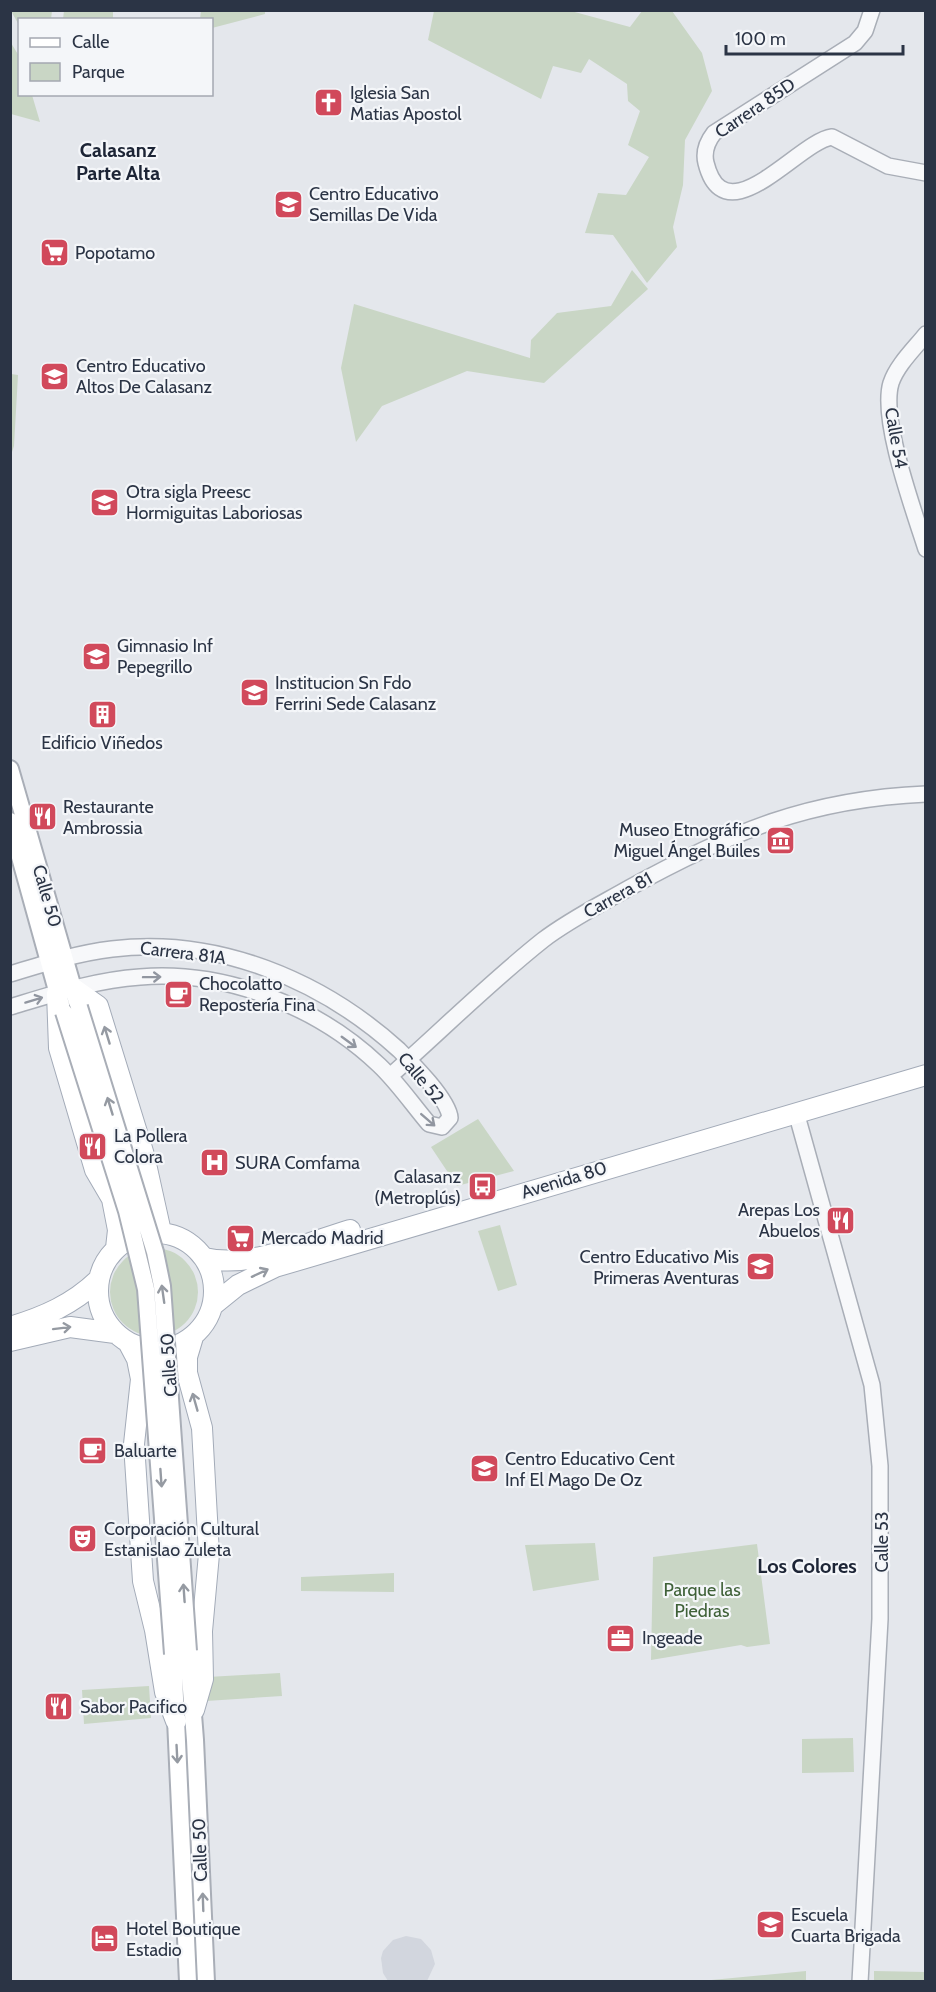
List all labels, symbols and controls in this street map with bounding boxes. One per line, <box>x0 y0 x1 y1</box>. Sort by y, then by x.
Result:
legend <box>18 18 213 96</box>
scale bar <box>726 18 903 56</box>
text: 100 m <box>735 28 786 50</box>
text: Calle <box>72 31 109 53</box>
text: Parque <box>72 61 125 83</box>
street label: Carrera 85D <box>711 73 799 143</box>
place label: Iglesia San Matias Apostol <box>350 82 462 125</box>
church icon: Iglesia San Matias Apostol <box>313 87 345 119</box>
district label: Calasanz Parte Alta <box>76 138 160 185</box>
place label: Centro Educativo Semillas De Vida <box>309 183 439 226</box>
school or university icon: Centro Educativo Semillas De Vida <box>272 188 304 220</box>
supermarket icon: Popotamo <box>38 237 70 269</box>
place label: Popotamo <box>75 242 155 264</box>
place label: Centro Educativo Altos De Calasanz <box>76 355 213 398</box>
school or university icon: Centro Educativo Altos De Calasanz <box>39 360 71 392</box>
street label: Calle 54 <box>880 406 912 470</box>
place label: Otra sigla Preesc Hormiguitas Laboriosas <box>126 481 303 524</box>
school or university icon: Otra sigla Preesc Hormiguitas Laboriosas <box>89 486 121 518</box>
place label: Gimnasio Inf Pepegrillo <box>117 635 213 678</box>
school or university icon: Gimnasio Inf Pepegrillo <box>80 640 112 672</box>
place label: Institucion Sn Fdo Ferrini Sede Calasanz <box>275 672 437 715</box>
school or university icon: Institucion Sn Fdo Ferrini Sede Calasanz <box>238 677 270 709</box>
building icon: Edificio Viñedos <box>86 698 118 730</box>
place label: Edificio Viñedos <box>41 732 163 754</box>
place label: Restaurante Ambrossia <box>63 796 154 839</box>
restaurant icon: Restaurante Ambrossia <box>26 801 58 833</box>
place label: Museo Etnográfico Miguel Ángel Builes <box>613 819 760 862</box>
museum icon: Museo Etnográfico Miguel Ángel Builes <box>765 824 797 856</box>
street label: Calle 50 <box>28 862 66 930</box>
street label: Carrera 81 <box>580 867 656 923</box>
street label: Carrera 81A <box>139 937 227 969</box>
one-way arrow <box>141 971 161 982</box>
place label: Chocolatto Repostería Fina <box>199 973 316 1016</box>
cafe icon: Chocolatto Repostería Fina <box>162 978 194 1010</box>
one-way arrow <box>24 994 43 1005</box>
one-way arrow <box>101 1025 112 1044</box>
one-way arrow <box>341 1036 357 1048</box>
street label: Calle 52 <box>393 1048 449 1108</box>
one-way arrow <box>104 1097 115 1116</box>
one-way arrow <box>420 1114 436 1127</box>
place label: La Pollera Colora <box>114 1125 188 1168</box>
restaurant icon: La Pollera Colora <box>77 1130 109 1162</box>
hospital icon: SURA Comfama <box>198 1147 230 1179</box>
place label: SURA Comfama <box>235 1152 360 1174</box>
street label: Avenida 80 <box>519 1157 609 1203</box>
place label: Calasanz (Metroplús) <box>374 1166 462 1209</box>
bus stop icon: Calasanz (Metroplús) <box>466 1171 498 1203</box>
place label: Arepas Los Abuelos <box>738 1199 820 1242</box>
restaurant icon: Arepas Los Abuelos <box>825 1204 857 1236</box>
supermarket icon: Mercado Madrid <box>224 1222 256 1254</box>
place label: Mercado Madrid <box>261 1227 383 1249</box>
place label: Centro Educativo Mis Primeras Aventuras <box>580 1246 739 1289</box>
school or university icon: Centro Educativo Mis Primeras Aventuras <box>744 1251 776 1283</box>
one-way arrow <box>251 1267 269 1278</box>
one-way arrow <box>157 1284 168 1304</box>
one-way arrow <box>52 1322 72 1333</box>
street label: Calle 50 <box>156 1332 182 1398</box>
one-way arrow <box>189 1393 200 1412</box>
cafe icon: Baluarte <box>77 1435 109 1467</box>
place label: Baluarte <box>114 1440 177 1462</box>
place label: Centro Educativo Cent Inf El Mago De Oz <box>505 1448 675 1491</box>
school or university icon: Centro Educativo Cent Inf El Mago De Oz <box>468 1453 500 1485</box>
one-way arrow <box>156 1468 167 1487</box>
street label: Calle 53 <box>871 1512 893 1572</box>
place label: Corporación Cultural Estanislao Zuleta <box>104 1518 260 1561</box>
theatre icon: Corporación Cultural Estanislao Zuleta <box>67 1523 99 1555</box>
district label: Los Colores <box>757 1554 857 1578</box>
park label: Parque las Piedras <box>663 1579 741 1622</box>
one-way arrow <box>178 1583 189 1603</box>
office icon: Ingeade <box>605 1622 637 1654</box>
place label: Ingeade <box>642 1627 703 1649</box>
restaurant icon: Sabor Pacifico <box>43 1691 75 1723</box>
place label: Sabor Pacifico <box>80 1696 187 1718</box>
one-way arrow <box>172 1743 183 1763</box>
street label: Calle 50 <box>188 1818 212 1882</box>
one-way arrow <box>197 1893 208 1913</box>
place label: Escuela Cuarta Brigada <box>791 1904 901 1947</box>
school or university icon: Escuela Cuarta Brigada <box>754 1909 786 1941</box>
place label: Hotel Boutique Estadio <box>126 1918 240 1961</box>
hotel icon: Hotel Boutique Estadio <box>89 1923 121 1955</box>

